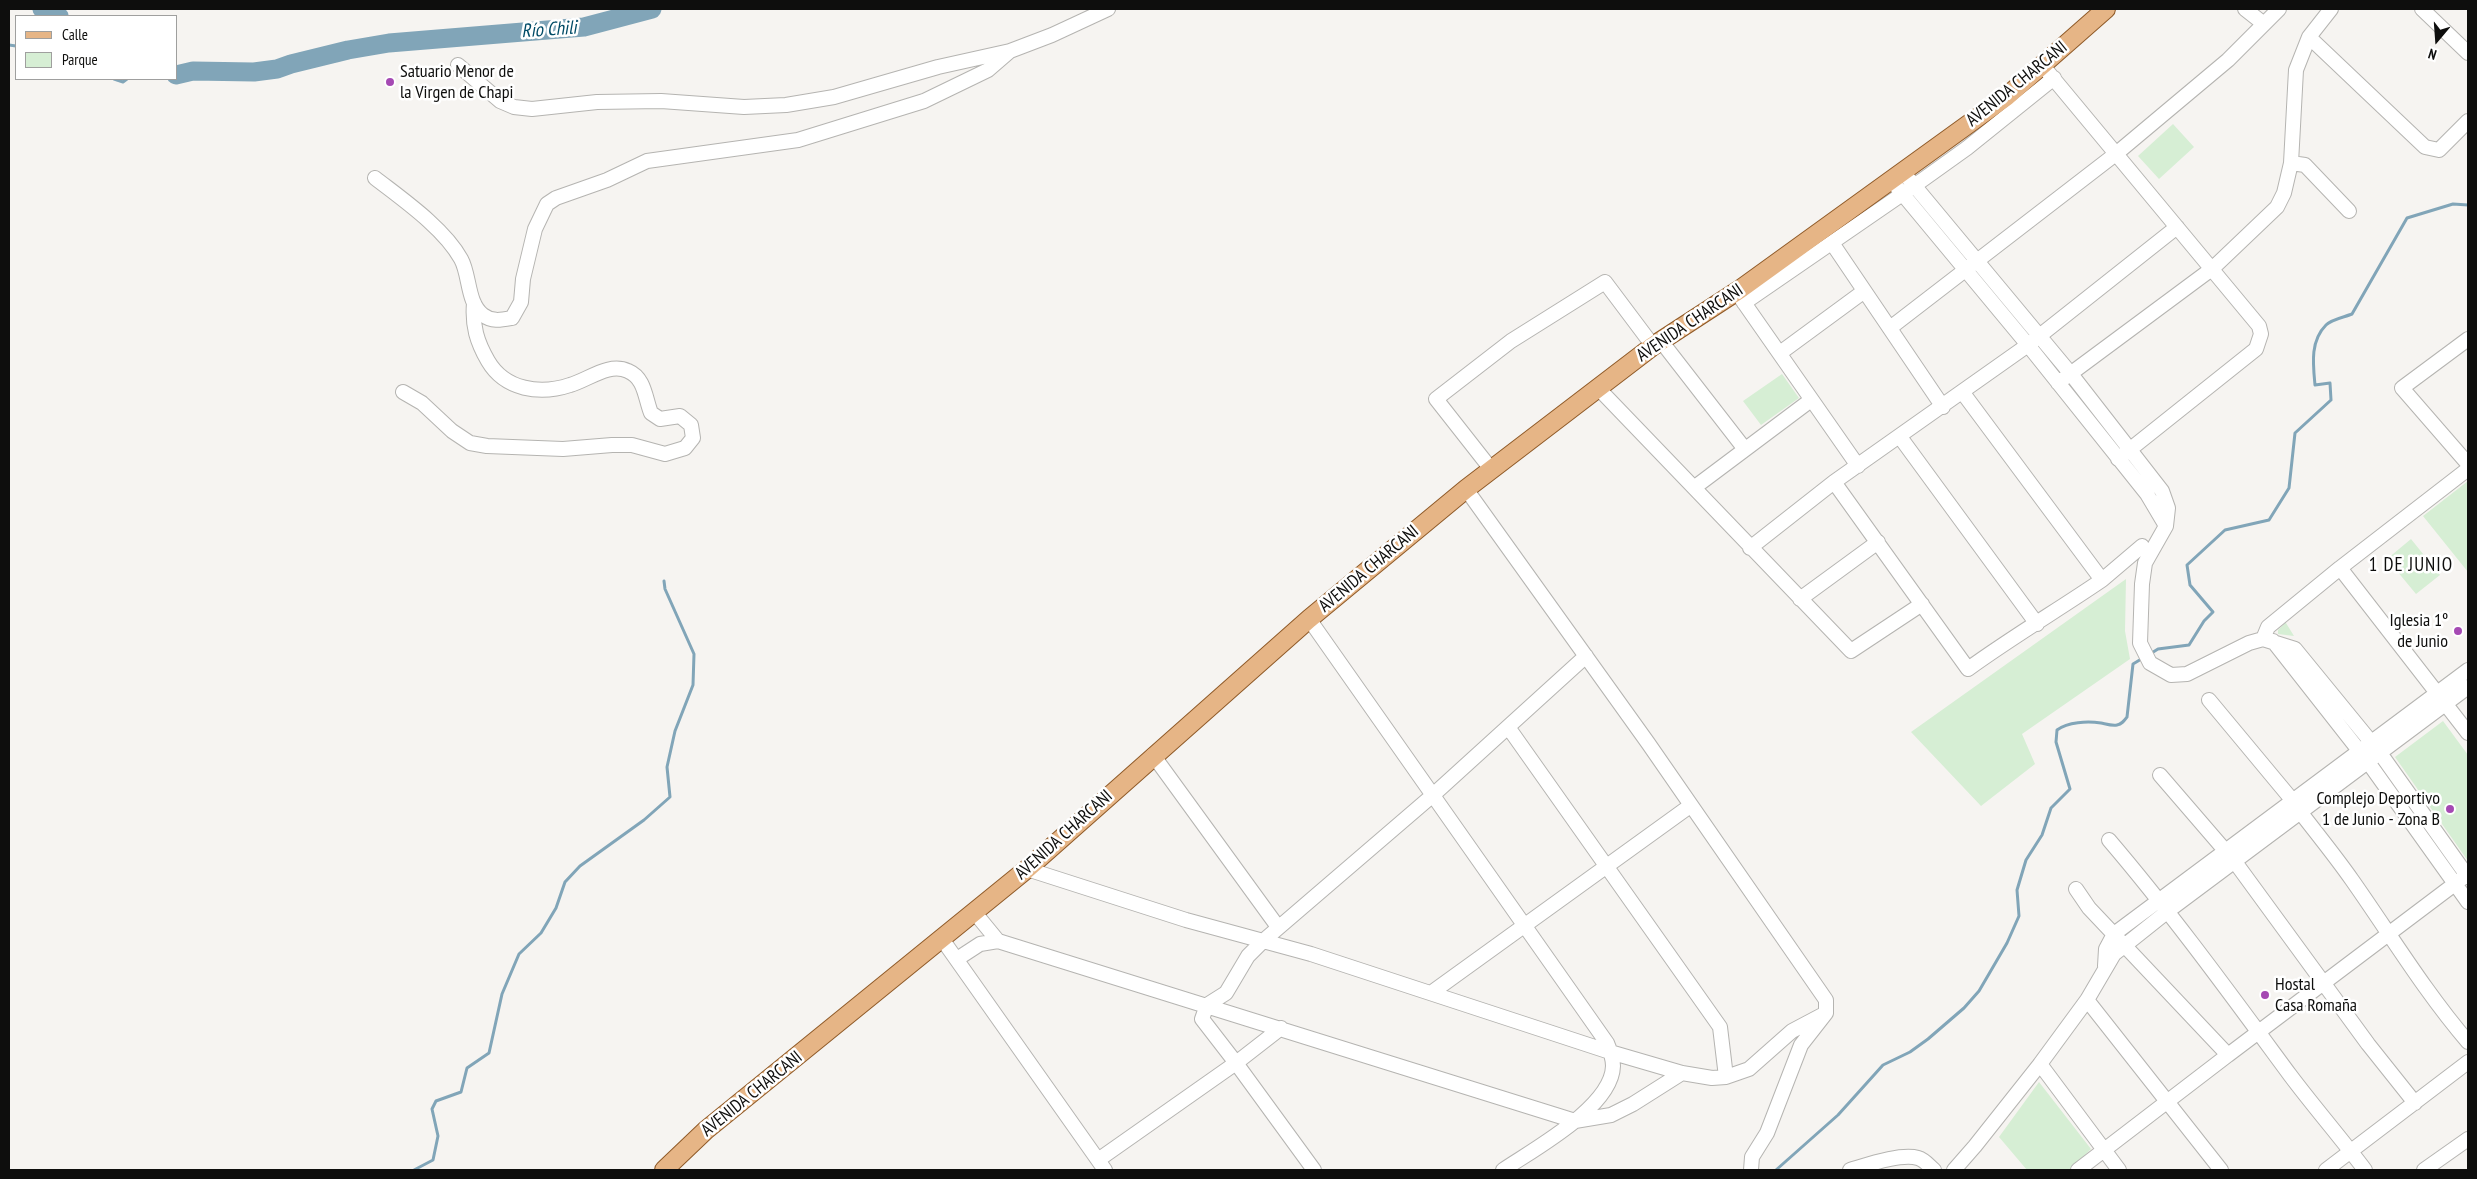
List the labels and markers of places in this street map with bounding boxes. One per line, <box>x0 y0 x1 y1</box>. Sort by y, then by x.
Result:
place label: Satuario Menor de la Virgen de Chapi <box>400 61 514 104</box>
marker: Satuario Menor de la Virgen de Chapi <box>384 76 396 88</box>
place label: Iglesia 1º de Junio <box>2389 610 2448 652</box>
marker: Iglesia 1º de Junio <box>2452 625 2464 637</box>
place label: Complejo Deportivo 1 de Junio - Zona B <box>2316 788 2440 831</box>
marker: Complejo Deportivo 1 de Junio - Zona B <box>2444 803 2456 815</box>
place label: Hostal Casa Romaña <box>2275 974 2357 1016</box>
marker: Hostal Casa Romaña <box>2259 989 2271 1001</box>

